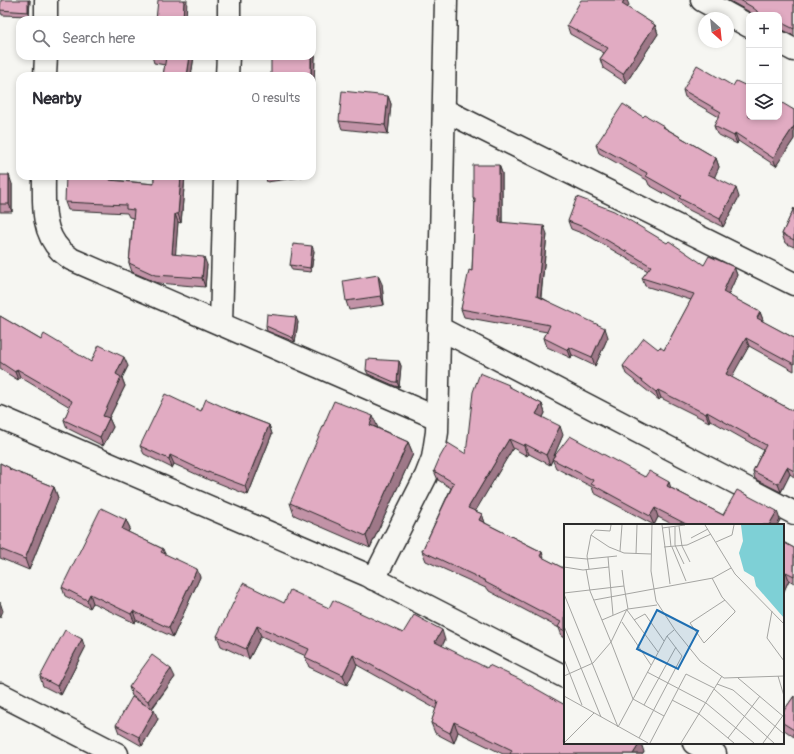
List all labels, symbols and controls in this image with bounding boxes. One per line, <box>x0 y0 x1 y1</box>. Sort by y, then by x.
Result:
north arrow <box>698 12 734 48</box>
map controls <box>746 12 782 120</box>
button: + <box>746 12 782 48</box>
search box <box>16 16 316 60</box>
icon: search <box>30 27 52 49</box>
text: Search here <box>62 29 135 48</box>
button: − <box>746 48 782 84</box>
button: layers <box>746 84 782 120</box>
text: Nearby <box>32 88 81 109</box>
text: 0 results <box>251 90 300 106</box>
inset map <box>564 524 784 744</box>

